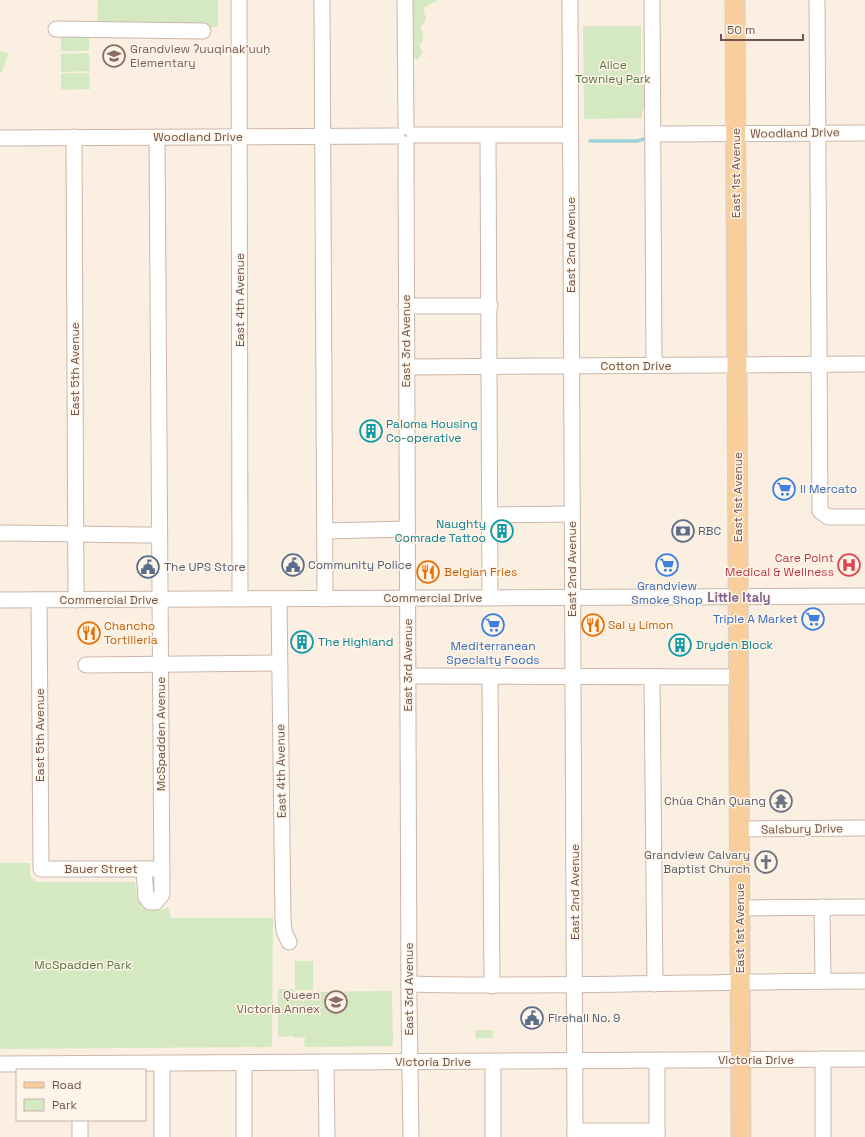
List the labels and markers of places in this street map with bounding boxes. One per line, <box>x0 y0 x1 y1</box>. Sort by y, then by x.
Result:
place label: Grandview ʔuuqinak’uuḥ Elementary <box>130 41 270 71</box>
school or university icon: Grandview ʔuuqinak’uuḥ Elementary <box>101 43 127 69</box>
place label: Paloma Housing Co-operative <box>386 416 478 446</box>
building icon: Paloma Housing Co-operative <box>358 418 384 444</box>
supermarket icon: Il Mercato <box>771 476 797 502</box>
place label: Il Mercato <box>800 481 857 497</box>
place label: Naughty Comrade Tattoo <box>395 516 486 546</box>
building icon: Naughty Comrade Tattoo <box>489 518 515 544</box>
bank icon: RBC <box>670 518 696 544</box>
place label: RBC <box>698 523 722 539</box>
place label: Care Point Medical & Wellness <box>725 550 834 580</box>
public building icon: Community Police <box>280 552 306 578</box>
supermarket icon: Grandview Smoke Shop <box>654 552 680 578</box>
hospital icon: Care Point Medical & Wellness <box>836 552 862 578</box>
public building icon: The UPS Store <box>135 554 161 580</box>
place label: Community Police <box>308 557 412 573</box>
place label: The UPS Store <box>164 559 246 575</box>
restaurant icon: Belgian Fries <box>415 559 441 585</box>
place label: Belgian Fries <box>444 564 517 580</box>
place label: Grandview Smoke Shop <box>631 578 703 608</box>
supermarket icon: Triple A Market <box>800 606 826 632</box>
place label: Triple A Market <box>713 611 798 627</box>
supermarket icon: Mediterranean Specialty Foods <box>480 612 506 638</box>
restaurant icon: Sal y Limon <box>580 612 606 638</box>
place label: Sal y Limon <box>608 617 673 633</box>
place label: Chancho Tortilleria <box>104 618 158 648</box>
restaurant icon: Chancho Tortilleria <box>76 620 102 646</box>
building icon: The Highland <box>289 629 315 655</box>
building icon: Dryden Block <box>667 632 693 658</box>
place label: The Highland <box>318 634 393 650</box>
place label: Dryden Block <box>696 637 774 653</box>
place label: Mediterranean Specialty Foods <box>446 638 540 668</box>
temple icon: Chùa Chân Quang <box>768 788 794 814</box>
place label: Chùa Chân Quang <box>664 793 766 809</box>
place label: Grandview Calvary Baptist Church <box>644 847 750 877</box>
church icon: Grandview Calvary Baptist Church <box>753 849 779 875</box>
place label: Queen Victoria Annex <box>237 987 320 1017</box>
school or university icon: Queen Victoria Annex <box>323 989 349 1015</box>
public building icon: Firehall No. 9 <box>519 1005 545 1031</box>
place label: Firehall No. 9 <box>548 1010 620 1026</box>

